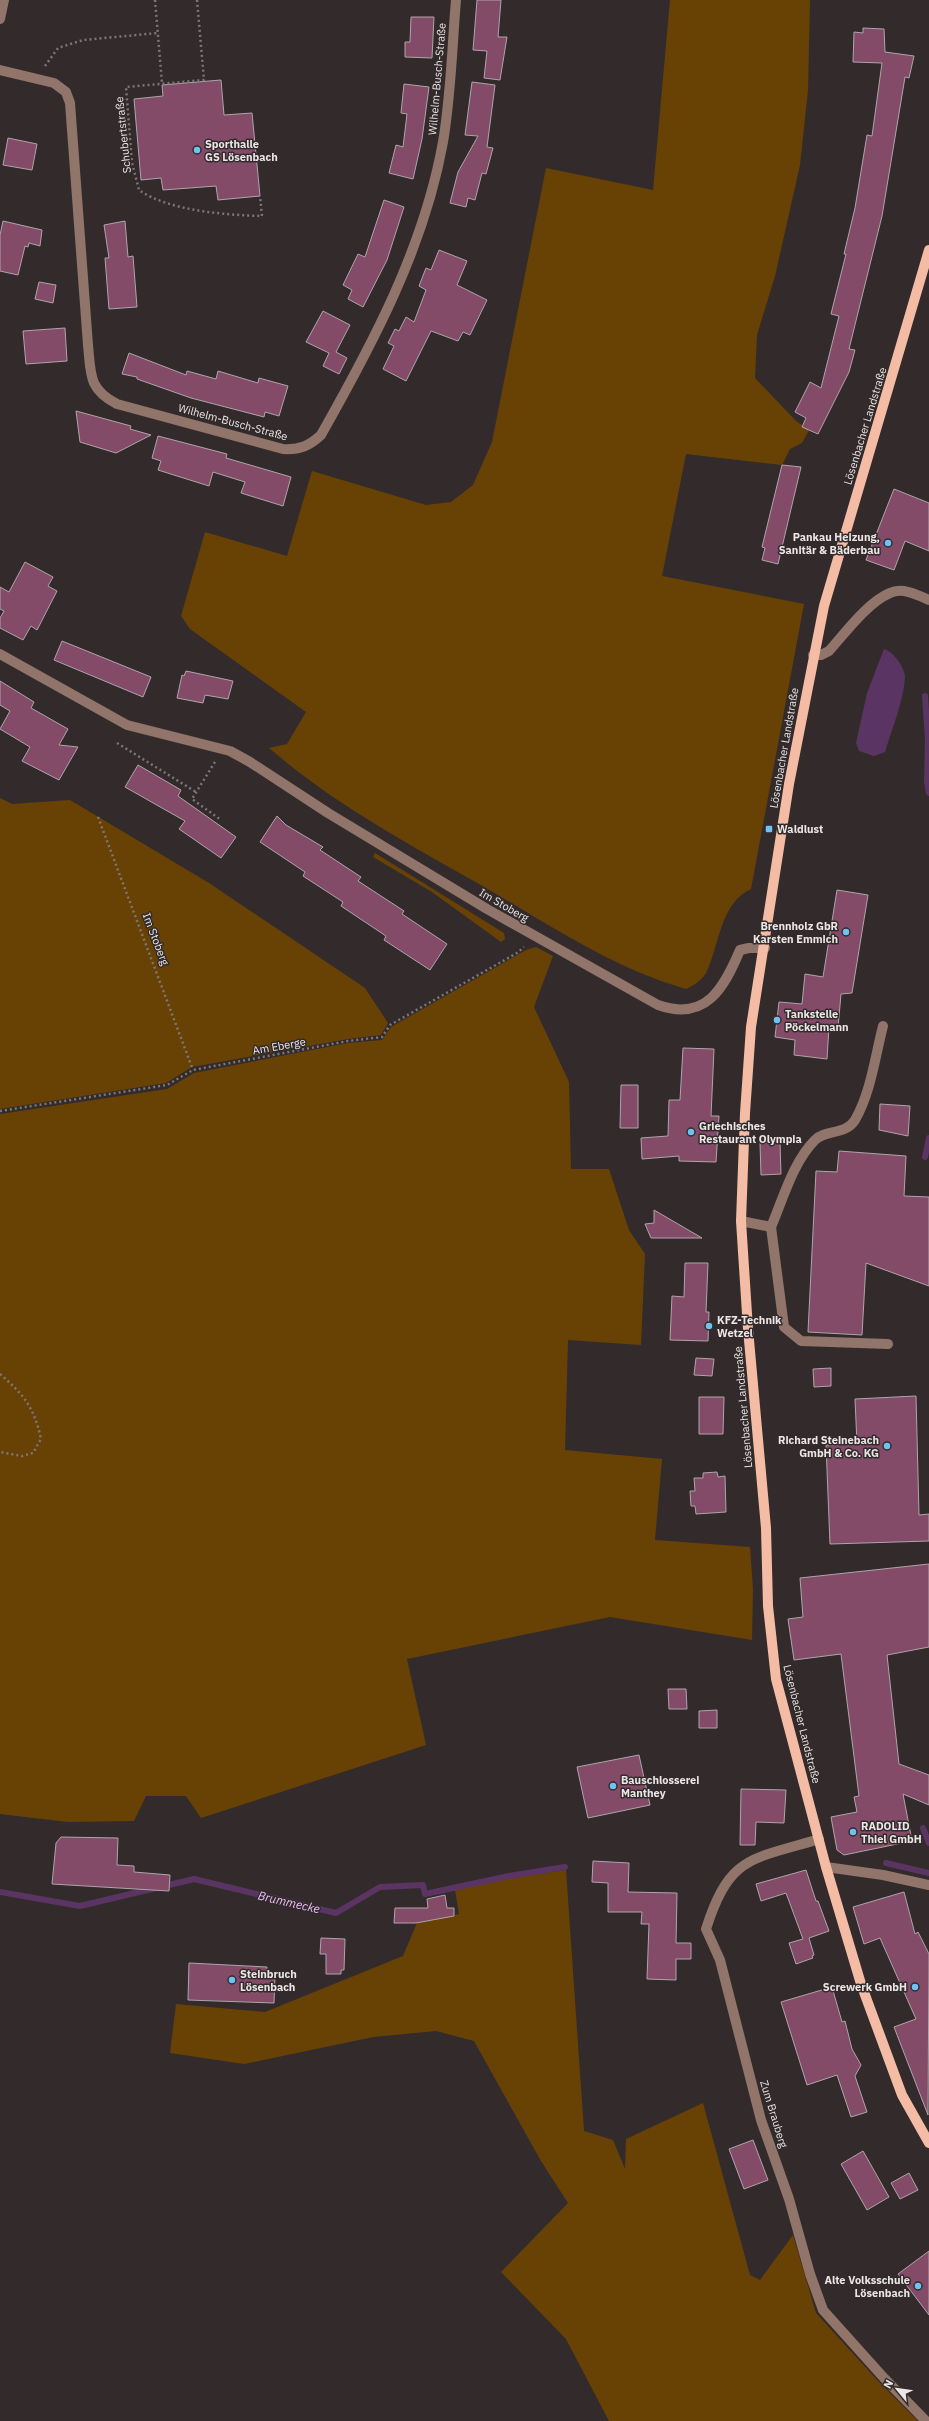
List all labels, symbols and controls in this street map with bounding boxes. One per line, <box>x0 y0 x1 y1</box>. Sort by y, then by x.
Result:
street label: Wilhelm-Busch-Straße <box>425 22 449 136</box>
street label: Schubertstraße <box>112 96 134 174</box>
place label: Sporthalle GS Lösenbach <box>205 137 278 164</box>
marker: Sporthalle GS Lösenbach <box>192 145 202 155</box>
street label: Lösenbacher Landstraße <box>840 366 890 486</box>
street label: Wilhelm-Busch-Straße <box>177 401 289 443</box>
place label: Pankau Heizung, Sanitär & Bäderbau <box>779 530 880 557</box>
marker: Pankau Heizung, Sanitär & Bäderbau <box>883 538 893 548</box>
street label: Lösenbacher Landstraße <box>767 687 801 809</box>
place label: Waldlust <box>777 822 823 836</box>
marker: Waldlust <box>764 824 774 834</box>
street label: Im Stoberg <box>477 885 531 925</box>
street label: Im Stoberg <box>140 911 172 967</box>
place label: Brennholz GbR Karsten Emmich <box>753 919 838 946</box>
marker: Brennholz GbR Karsten Emmich <box>841 927 851 937</box>
place label: Tankstelle Pöckelmann <box>785 1007 849 1034</box>
marker: Tankstelle Pöckelmann <box>772 1015 782 1025</box>
street label: Am Eberge <box>251 1034 307 1058</box>
place label: Griechisches Restaurant Olympia <box>699 1119 802 1146</box>
marker: Griechisches Restaurant Olympia <box>686 1127 696 1137</box>
place label: KFZ-Technik Wetzel <box>717 1313 782 1340</box>
marker: KFZ-Technik Wetzel <box>704 1321 714 1331</box>
street label: Lösenbacher Landstraße <box>731 1346 755 1468</box>
place label: Richard Steinebach GmbH & Co. KG <box>778 1433 879 1460</box>
marker: Richard Steinebach GmbH & Co. KG <box>882 1441 892 1451</box>
street label: Lösenbacher Landstraße <box>780 1663 824 1785</box>
place label: Bauschlosserei Manthey <box>621 1773 699 1800</box>
marker: Bauschlosserei Manthey <box>608 1781 618 1791</box>
place label: RADOLID Thiel GmbH <box>861 1819 922 1846</box>
marker: RADOLID Thiel GmbH <box>848 1827 858 1837</box>
water label: Brummecke <box>257 1888 321 1916</box>
place label: Steinbruch Lösenbach <box>240 1967 297 1994</box>
marker: Steinbruch Lösenbach <box>227 1975 237 1985</box>
place label: Screwerk GmbH <box>823 1980 907 1994</box>
marker: Screwerk GmbH <box>910 1982 920 1992</box>
street label: Zum Brauberg <box>757 2078 791 2150</box>
place label: Alte Volksschule Lösenbach <box>824 2273 910 2300</box>
marker: Alte Volksschule Lösenbach <box>913 2281 923 2291</box>
north arrow <box>877 2369 917 2409</box>
text: N <box>880 2377 896 2391</box>

